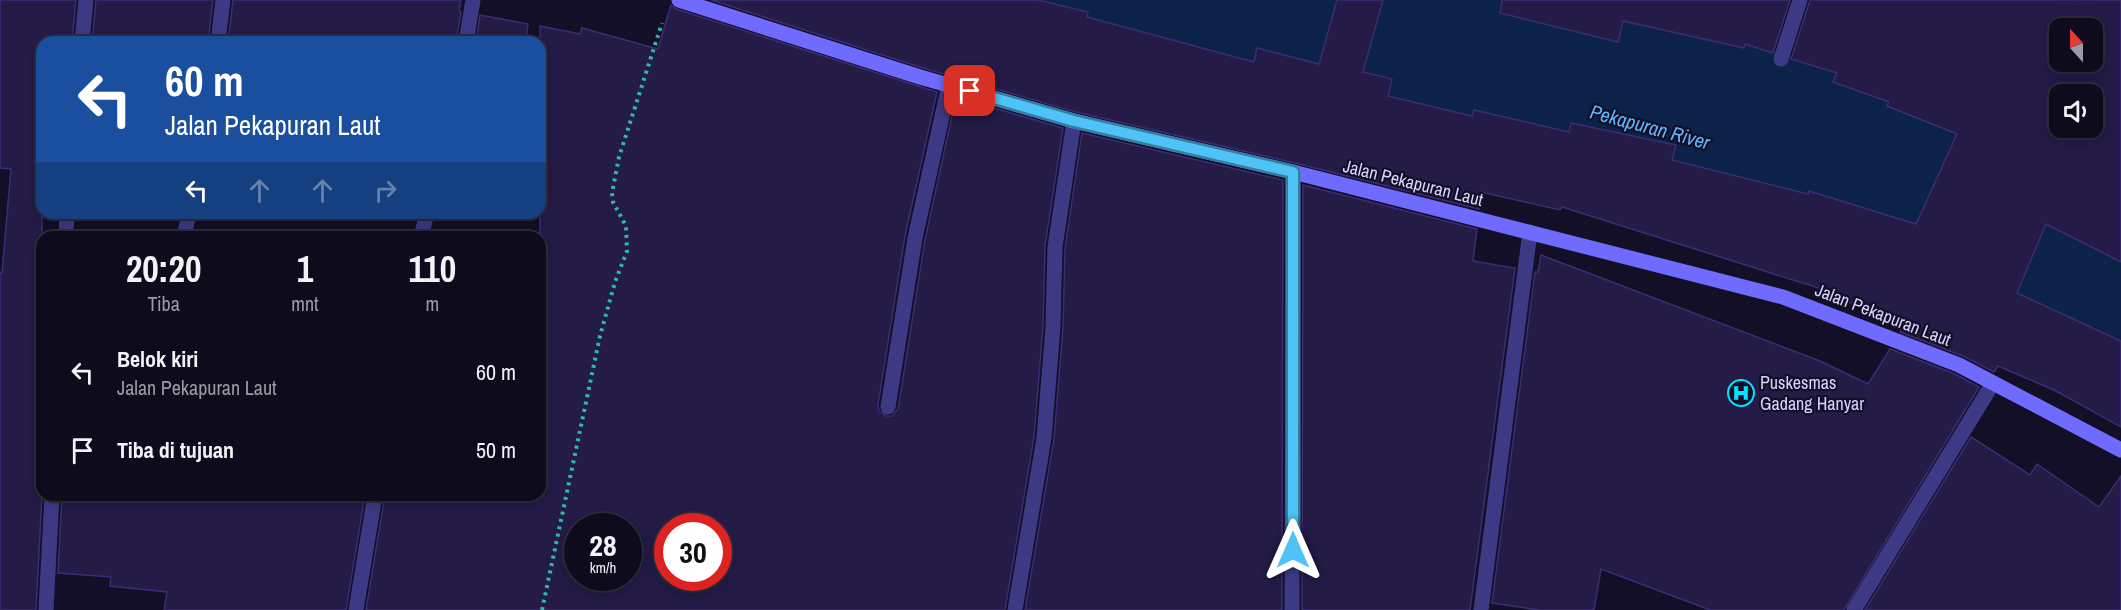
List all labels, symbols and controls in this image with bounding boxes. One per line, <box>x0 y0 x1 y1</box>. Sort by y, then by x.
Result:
north arrow <box>2049 18 2103 72</box>
map controls <box>2049 18 2103 138</box>
text: 60 m <box>165 53 244 109</box>
icon: left <box>66 60 144 138</box>
pin <box>944 65 995 116</box>
icon: arrive <box>953 74 986 107</box>
button: sound <box>2049 84 2103 138</box>
water label: Pekapuran River <box>1587 98 1714 156</box>
text: Jalan Pekapuran Laut <box>165 107 380 143</box>
street label: Jalan Pekapuran Laut <box>1340 153 1486 212</box>
icon: left <box>180 174 213 207</box>
icon: ahead <box>243 174 276 207</box>
icon: ahead <box>306 174 339 207</box>
icon: right <box>369 174 402 207</box>
text: 20:20 <box>126 245 201 293</box>
text: 1 <box>297 245 313 293</box>
text: 110 <box>408 245 456 293</box>
street label: Jalan Pekapuran Laut <box>1812 277 1955 352</box>
text: Tiba <box>147 290 180 317</box>
text: mnt <box>291 290 319 317</box>
text: m <box>425 290 439 317</box>
text: Belok kiri <box>117 344 198 374</box>
icon: left <box>66 356 99 389</box>
text: 60 m <box>476 357 516 387</box>
place label: Puskesmas Gadang Hanyar <box>1760 370 1864 416</box>
text: Jalan Pekapuran Laut <box>117 374 277 401</box>
hospital icon: Puskesmas Gadang Hanyar <box>1726 378 1756 408</box>
icon: arrive <box>66 434 99 467</box>
text: Tiba di tujuan <box>117 435 234 465</box>
text: 50 m <box>476 435 516 465</box>
speed limit sign: 30 <box>654 513 732 591</box>
position arrow <box>1261 518 1325 582</box>
text: 28 <box>589 525 617 565</box>
text: km/h <box>590 557 616 578</box>

